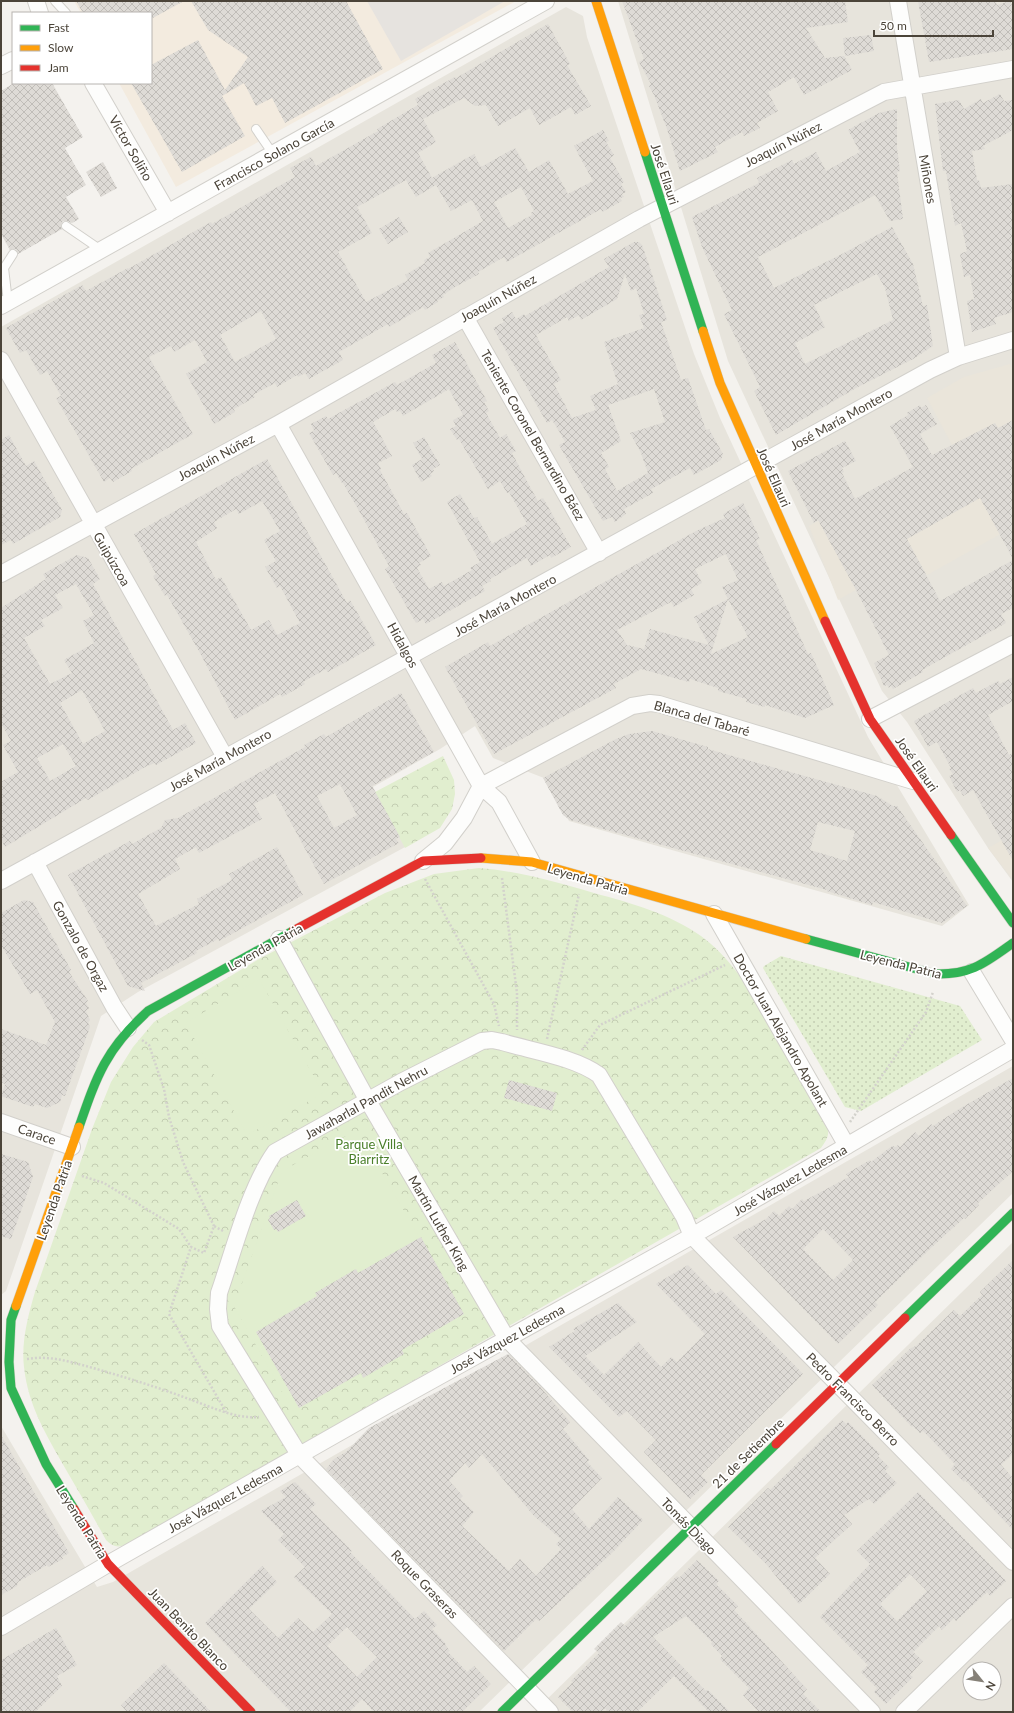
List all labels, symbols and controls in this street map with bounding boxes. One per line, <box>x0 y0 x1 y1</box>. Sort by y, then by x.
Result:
legend <box>12 12 152 84</box>
scale bar <box>874 12 993 38</box>
text: 50 m <box>880 18 907 33</box>
text: Fast <box>48 20 70 35</box>
text: Slow <box>48 40 74 55</box>
text: Jam <box>48 60 69 75</box>
street label: Víctor Soliño <box>106 112 156 184</box>
street label: Francisco Solano García <box>211 114 337 194</box>
street label: Joaquín Núñez <box>742 118 824 170</box>
street label: José Ellauri <box>648 141 682 207</box>
street label: Miñones <box>916 153 940 205</box>
street label: Joaquín Núñez <box>457 270 539 325</box>
street label: Teniente Coronel Bernardino Báez <box>477 347 589 523</box>
street label: José María Montero <box>787 384 895 454</box>
street label: Joaquín Núñez <box>175 430 257 484</box>
street label: José Ellauri <box>754 445 794 509</box>
street label: Guipúzcoa <box>90 529 134 589</box>
street label: José María Montero <box>451 570 559 640</box>
street label: Hidalgos <box>384 620 422 671</box>
street label: Blanca del Tabaré <box>652 697 752 739</box>
street label: José María Montero <box>166 725 274 795</box>
street label: José Ellauri <box>892 733 942 795</box>
street label: Leyenda Patria <box>546 860 630 898</box>
street label: Gonzalo de Orgaz <box>49 898 113 994</box>
street label: Leyenda Patria <box>225 920 305 974</box>
street label: Leyenda Patria <box>859 946 943 982</box>
street label: Doctor Juan Alejandro Apolant <box>730 951 832 1110</box>
street label: Jawaharlal Pandit Nehru <box>302 1062 430 1142</box>
street label: Carace <box>16 1120 58 1148</box>
park label: Parque Villa Biarritz <box>335 1136 403 1167</box>
street label: José Vázquez Ledesma <box>730 1141 850 1219</box>
street label: Leyenda Patria <box>33 1158 75 1242</box>
street label: Martín Luther King <box>405 1172 473 1274</box>
street label: José Vázquez Ledesma <box>447 1301 567 1377</box>
street label: Pedro Francisco Berro <box>803 1349 903 1449</box>
street label: 21 de Setiembre <box>709 1415 787 1491</box>
street label: José Vázquez Ledesma <box>165 1460 285 1536</box>
street label: Leyenda Patria <box>53 1482 111 1562</box>
street label: Tomás Diago <box>658 1494 720 1558</box>
street label: Roque Graseras <box>388 1546 462 1622</box>
street label: Juan Benito Blanco <box>145 1584 233 1674</box>
north arrow <box>962 1661 1002 1701</box>
text: N <box>983 1679 999 1693</box>

